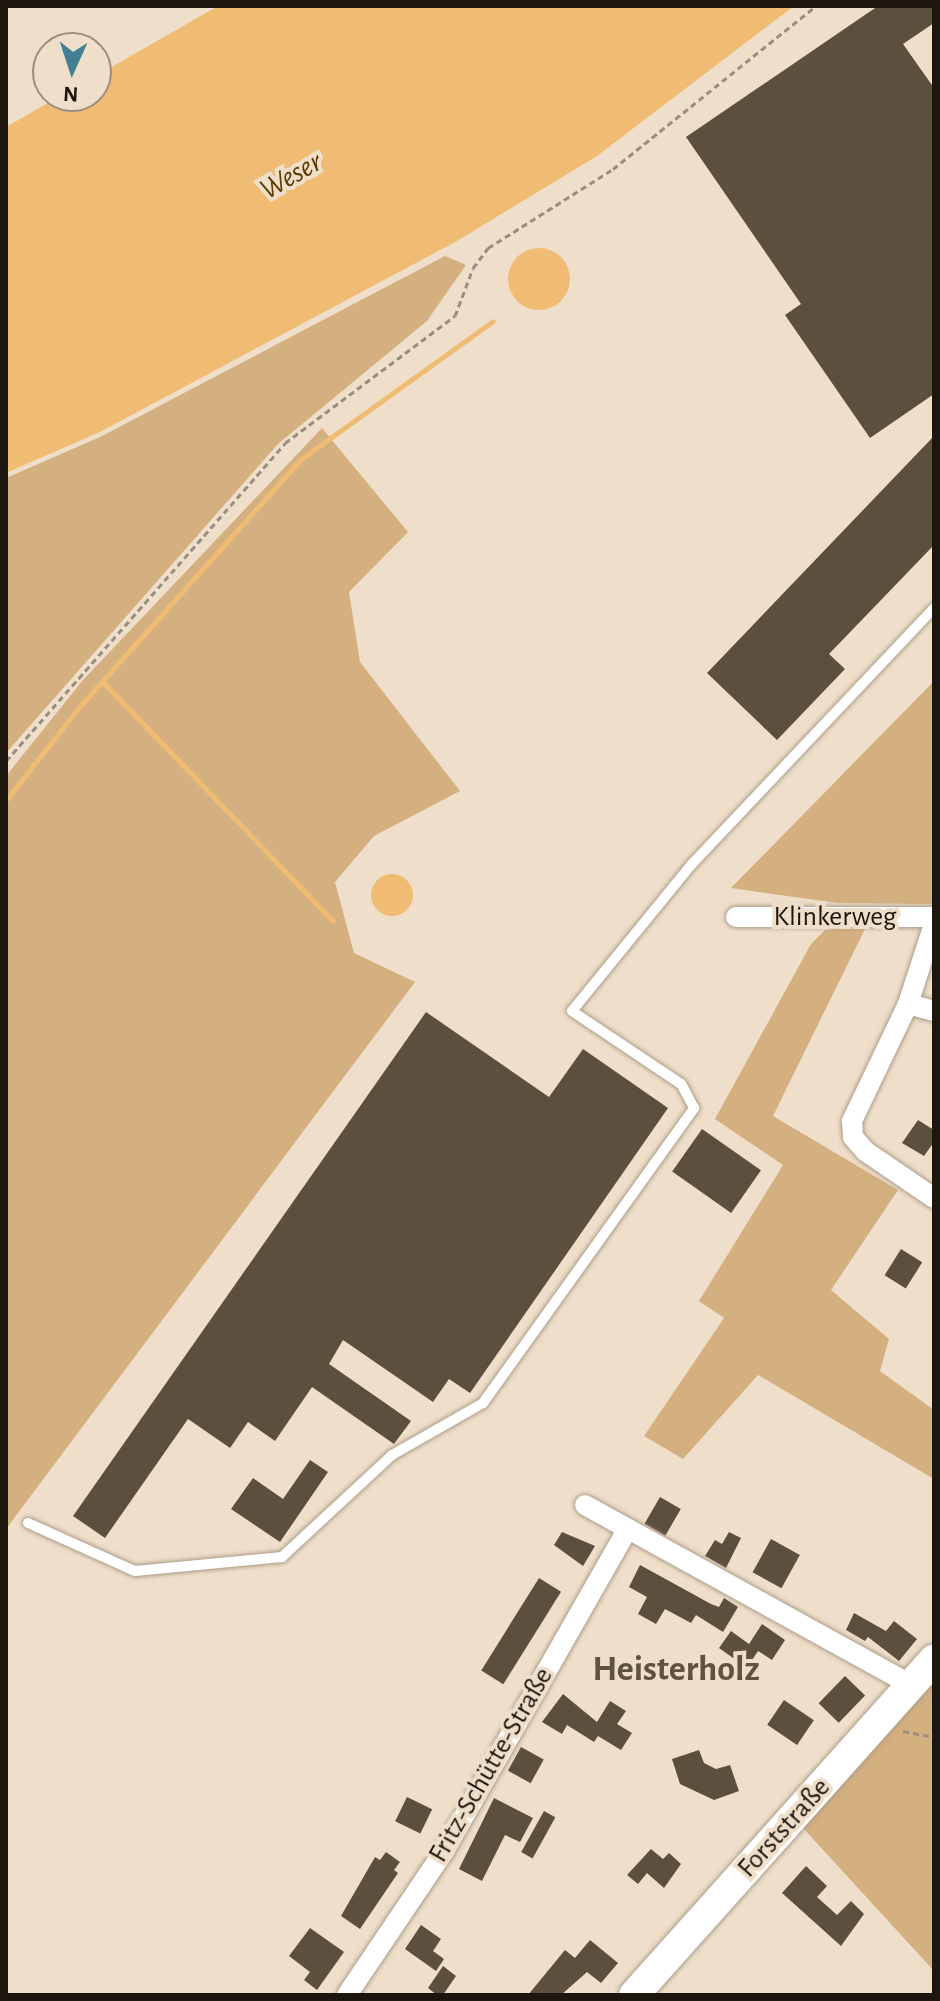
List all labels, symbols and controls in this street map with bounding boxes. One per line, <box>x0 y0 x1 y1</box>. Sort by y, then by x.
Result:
north arrow <box>32 32 112 112</box>
text: N <box>63 83 79 105</box>
water label: Weser <box>254 144 328 208</box>
street label: Klinkerweg <box>774 900 896 934</box>
district label: Heisterholz <box>592 1648 760 1692</box>
street label: Fritz-Schütte-Straße <box>422 1662 560 1868</box>
street label: Forststraße <box>731 1771 837 1885</box>

